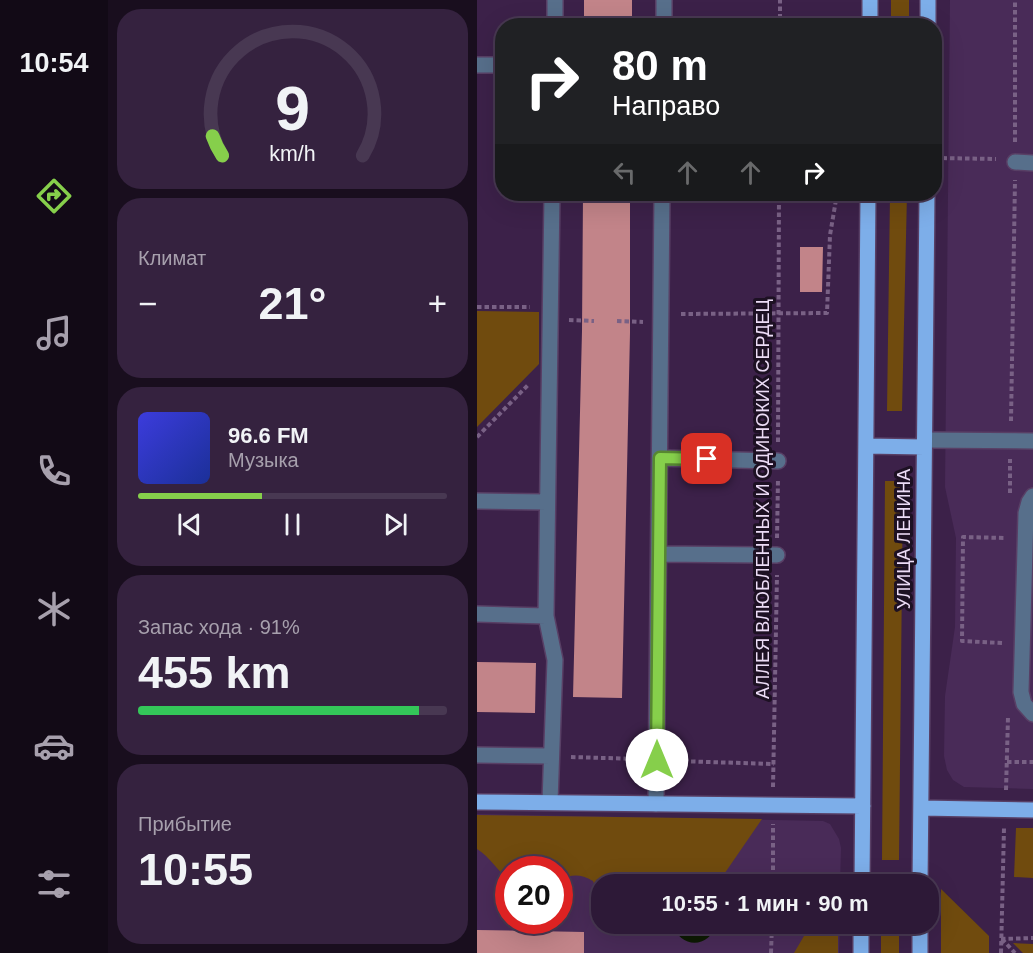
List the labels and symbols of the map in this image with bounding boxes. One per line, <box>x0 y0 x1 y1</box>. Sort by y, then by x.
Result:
street label: АЛЛЕЯ ВЛЮБЛЕННЫХ И ОДИНОКИХ СЕРДЕЦ <box>753 299 773 699</box>
pin <box>681 433 732 484</box>
street label: УЛИЦА ЛЕНИНА <box>894 469 914 609</box>
position arrow <box>625 728 689 792</box>
speed limit sign: 20 <box>495 856 573 934</box>

